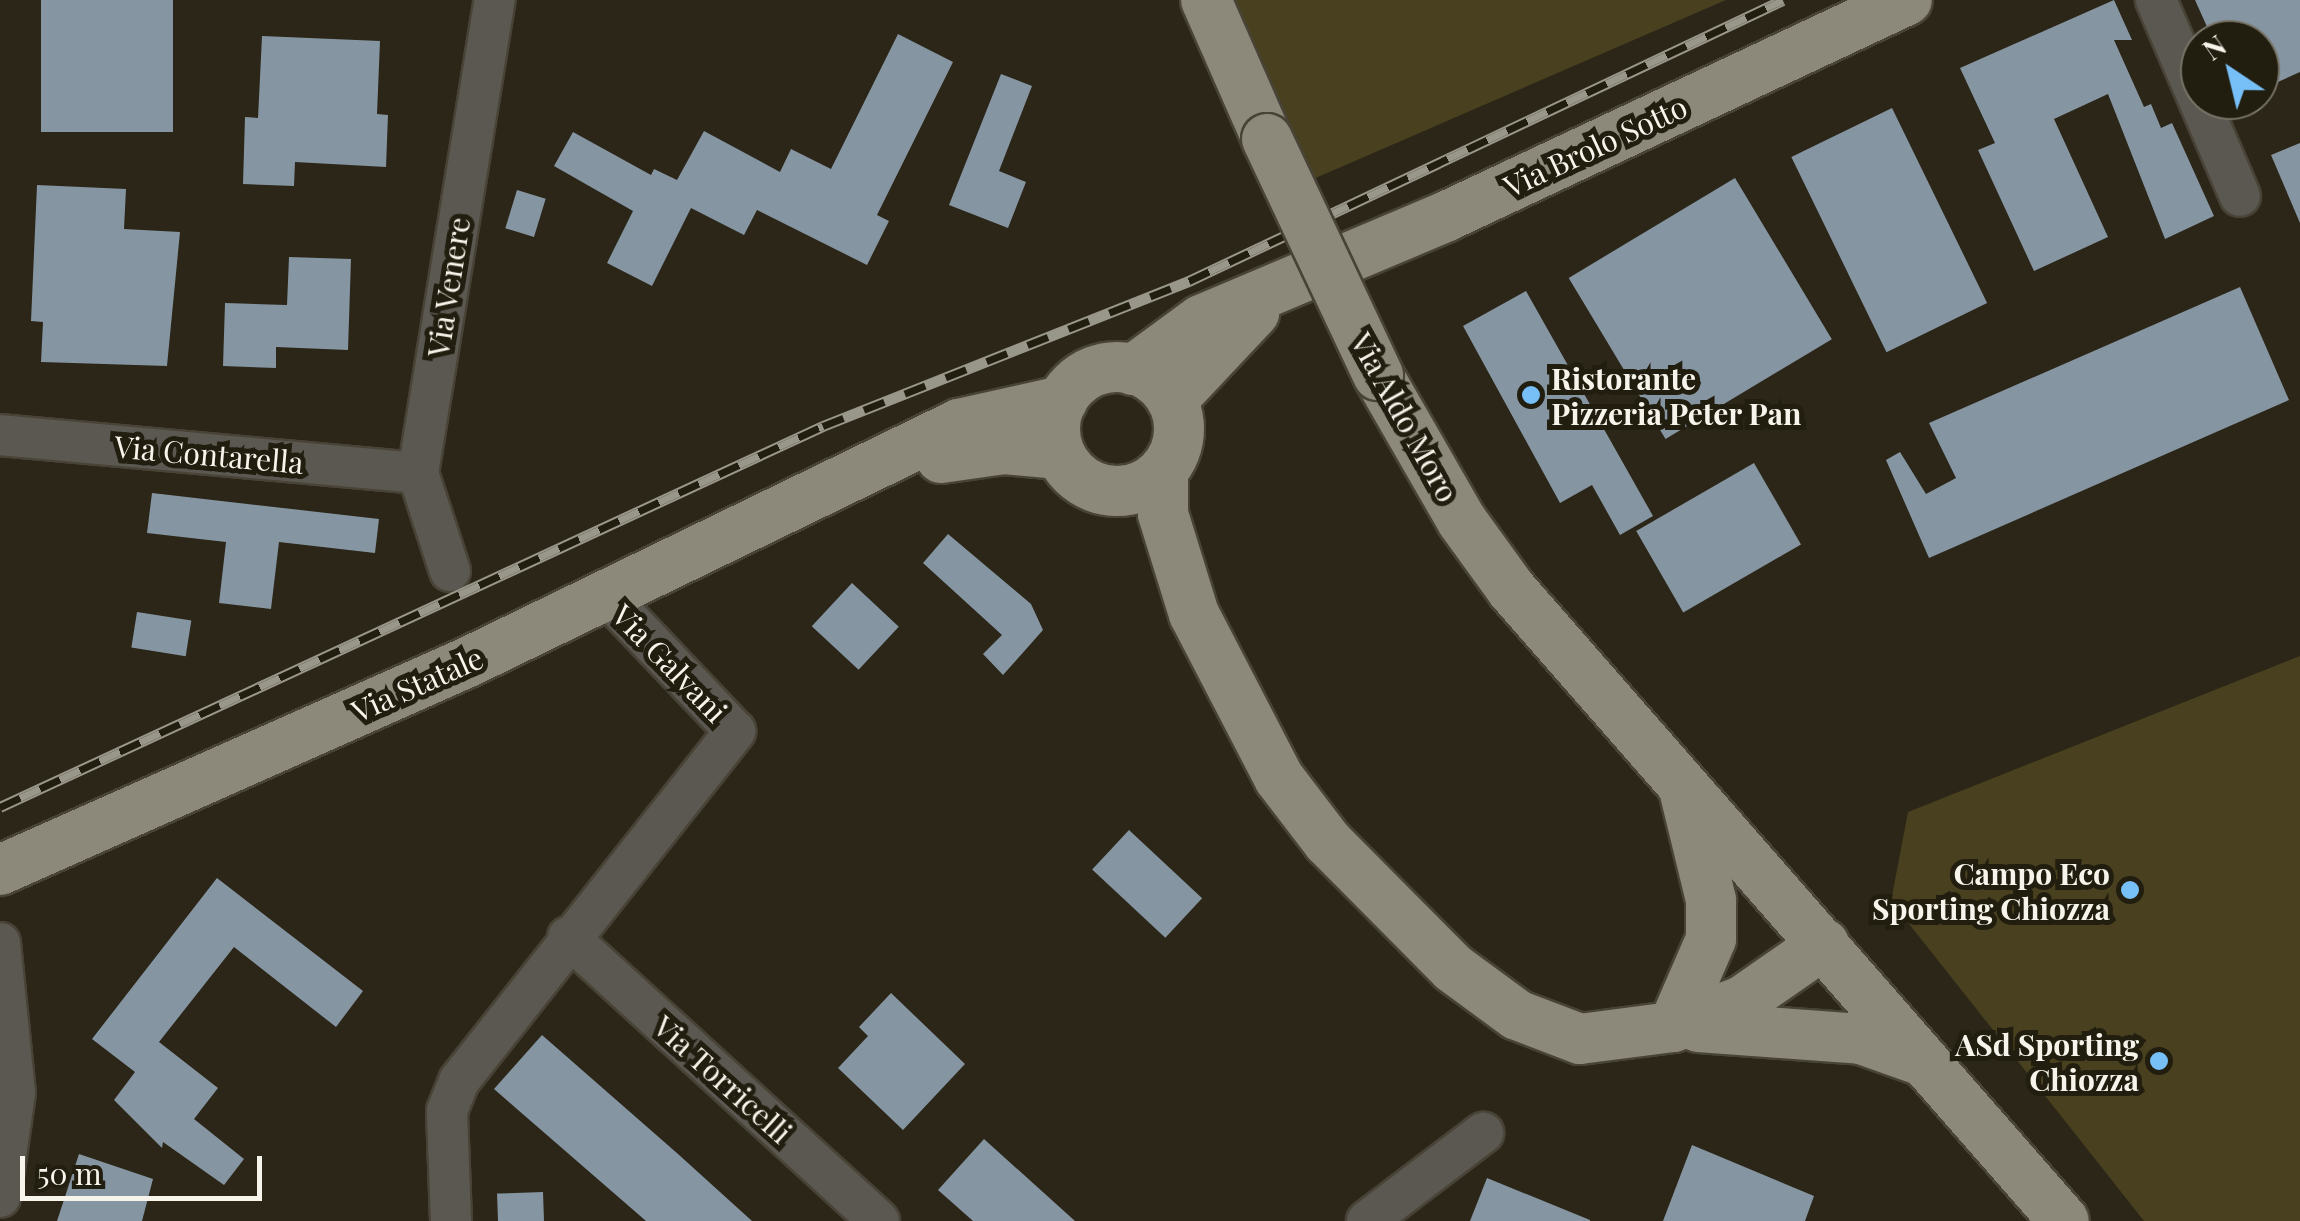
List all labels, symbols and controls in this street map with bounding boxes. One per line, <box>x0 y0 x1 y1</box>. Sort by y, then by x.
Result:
north arrow <box>2180 20 2280 120</box>
text: N <box>2195 26 2233 68</box>
street label: Via Brolo Sotto <box>1498 88 1692 204</box>
street label: Via Venere <box>419 214 477 360</box>
street label: Via Aldo Moro <box>1343 326 1467 508</box>
place label: Ristorante Pizzeria Peter Pan <box>1551 360 1802 430</box>
marker: Ristorante Pizzeria Peter Pan <box>1520 384 1542 406</box>
street label: Via Contarella <box>113 428 305 480</box>
street label: Via Galvani <box>605 597 735 729</box>
street label: Via Statale <box>346 639 488 729</box>
place label: Campo Eco Sporting Chiozza <box>1872 855 2110 926</box>
marker: Campo Eco Sporting Chiozza <box>2119 879 2141 901</box>
street label: Via Torricelli <box>646 1007 800 1151</box>
place label: ASd Sporting Chiozza <box>1955 1026 2139 1096</box>
marker: ASd Sporting Chiozza <box>2148 1050 2170 1072</box>
scale bar <box>25 1136 268 1198</box>
text: 50 m <box>37 1153 102 1193</box>

